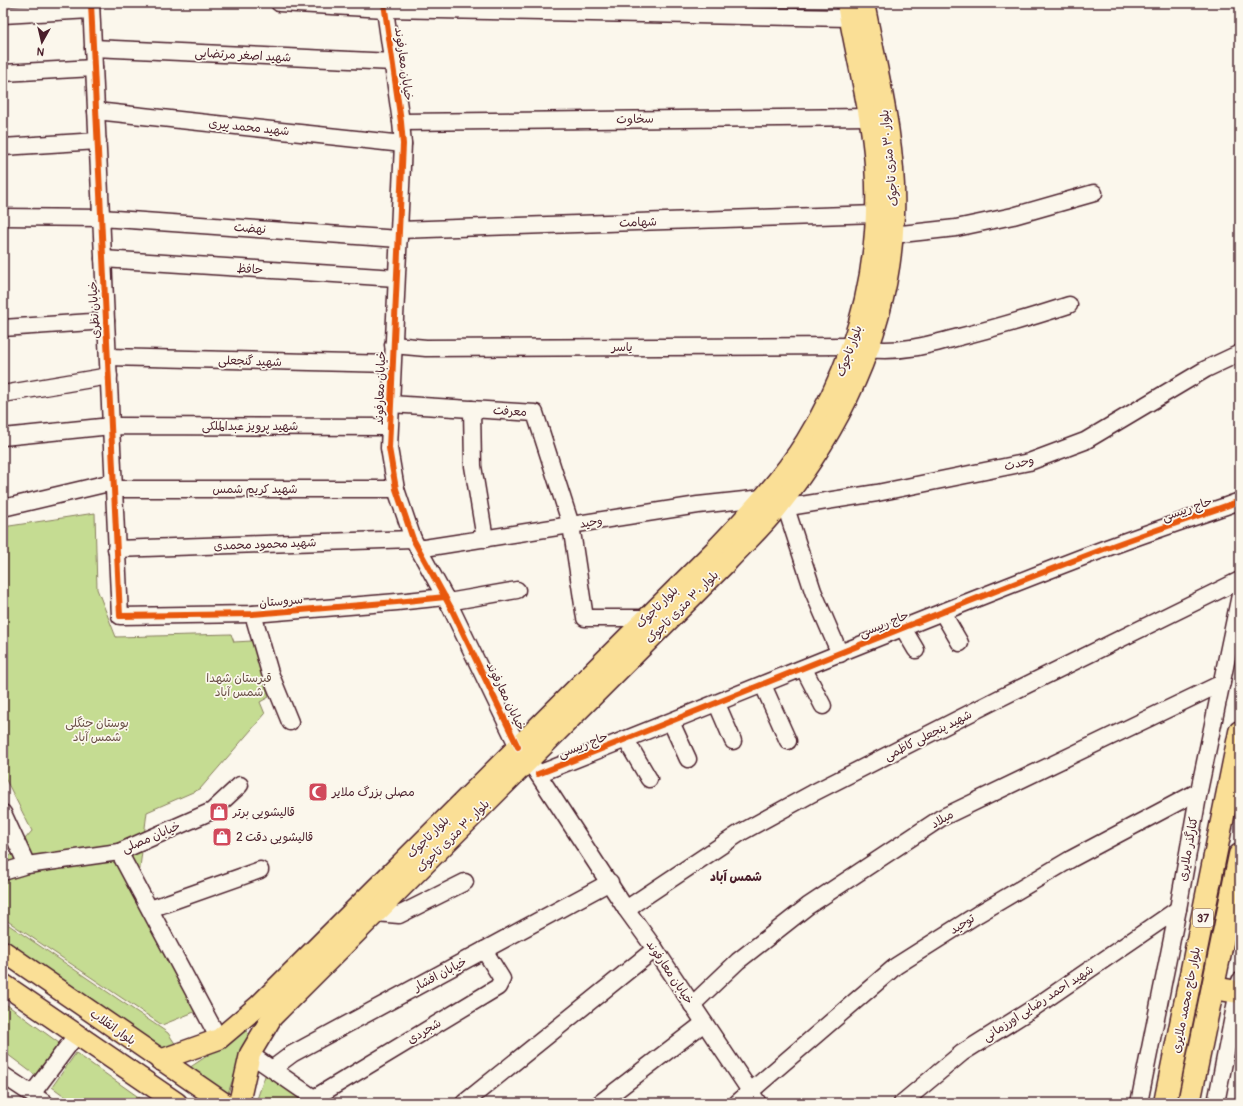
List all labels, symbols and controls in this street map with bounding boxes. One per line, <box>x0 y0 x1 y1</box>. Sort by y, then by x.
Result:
north arrow <box>22 22 62 62</box>
street label: خیابان معارفوند <box>391 26 416 102</box>
text: N <box>36 44 45 58</box>
street label: شهید اصغر مرتضایی <box>194 45 292 66</box>
street label: بلوار ۳۰ متری تاجوک <box>877 109 902 207</box>
street label: سخاوت <box>616 112 654 127</box>
street label: شهید محمد پیری <box>208 116 290 139</box>
street label: شهامت <box>619 214 657 231</box>
street label: نهضت <box>233 220 267 237</box>
street label: حافظ <box>236 261 264 278</box>
street label: خیابان نظری <box>86 281 103 339</box>
street label: بلوار تاجوک <box>833 323 866 379</box>
street label: یاسر <box>610 340 633 355</box>
street label: خیابان معارفوند <box>372 351 389 425</box>
street label: شهید گنجعلی <box>218 353 282 370</box>
street label: معرفت <box>493 403 527 420</box>
street label: شهید پرویز عبدالملکی <box>202 419 298 434</box>
street label: وحدت <box>1003 453 1036 474</box>
street label: شهید کریم شمس <box>212 482 298 498</box>
street label: حاج رییسی <box>1160 494 1215 526</box>
street label: وحید <box>579 513 604 532</box>
street label: شهید محمود محمدی <box>213 535 317 554</box>
street label: بلوار ۳۰ متری تاجوک <box>643 568 722 647</box>
street label: بلوار تاجوک <box>633 583 682 632</box>
street label: سروستان <box>259 592 304 611</box>
street label: حاج رییسی <box>857 608 912 642</box>
street label: خیابان معارفوند <box>483 660 529 733</box>
park label: قبرستان شهدا شمس آباد <box>206 671 272 700</box>
street label: شهید پنجعلی کاظمی <box>882 707 975 764</box>
park label: بوستان جنگلی شمس آباد <box>65 716 129 745</box>
street label: حاج رییسی <box>556 729 611 763</box>
mosque icon: مصلی بزرگ ملایر <box>307 781 329 803</box>
place label: مصلی بزرگ ملایر <box>331 785 415 800</box>
street label: بلوار ۳۰ متری تاجوک <box>414 797 493 876</box>
shop icon: قالیشویی برتر <box>208 801 230 823</box>
place label: قالیشویی برتر <box>232 805 295 820</box>
street label: میلاد <box>928 807 956 832</box>
street label: بلوار تاجوک <box>404 813 453 862</box>
street label: کنارگذر ملایری <box>1175 816 1202 882</box>
street label: خیابان مصلی <box>120 818 183 856</box>
shop icon: قالیشویی دقت 2 <box>211 826 233 848</box>
place label: قالیشویی دقت 2 <box>236 830 313 845</box>
district label: شمس آباد <box>710 869 762 885</box>
road number: 37 <box>1193 909 1213 927</box>
street label: توحید <box>947 911 978 938</box>
street label: خیابان معارفوند <box>643 937 697 1007</box>
street label: بلوار حاج محمد ملایری <box>1169 946 1205 1055</box>
street label: خیابان افشار <box>410 954 469 995</box>
street label: شهید احمد رضایی اورزمانی <box>980 962 1097 1045</box>
street label: بلوار انقلاب <box>87 1006 139 1049</box>
street label: شجردی <box>404 1015 444 1047</box>

